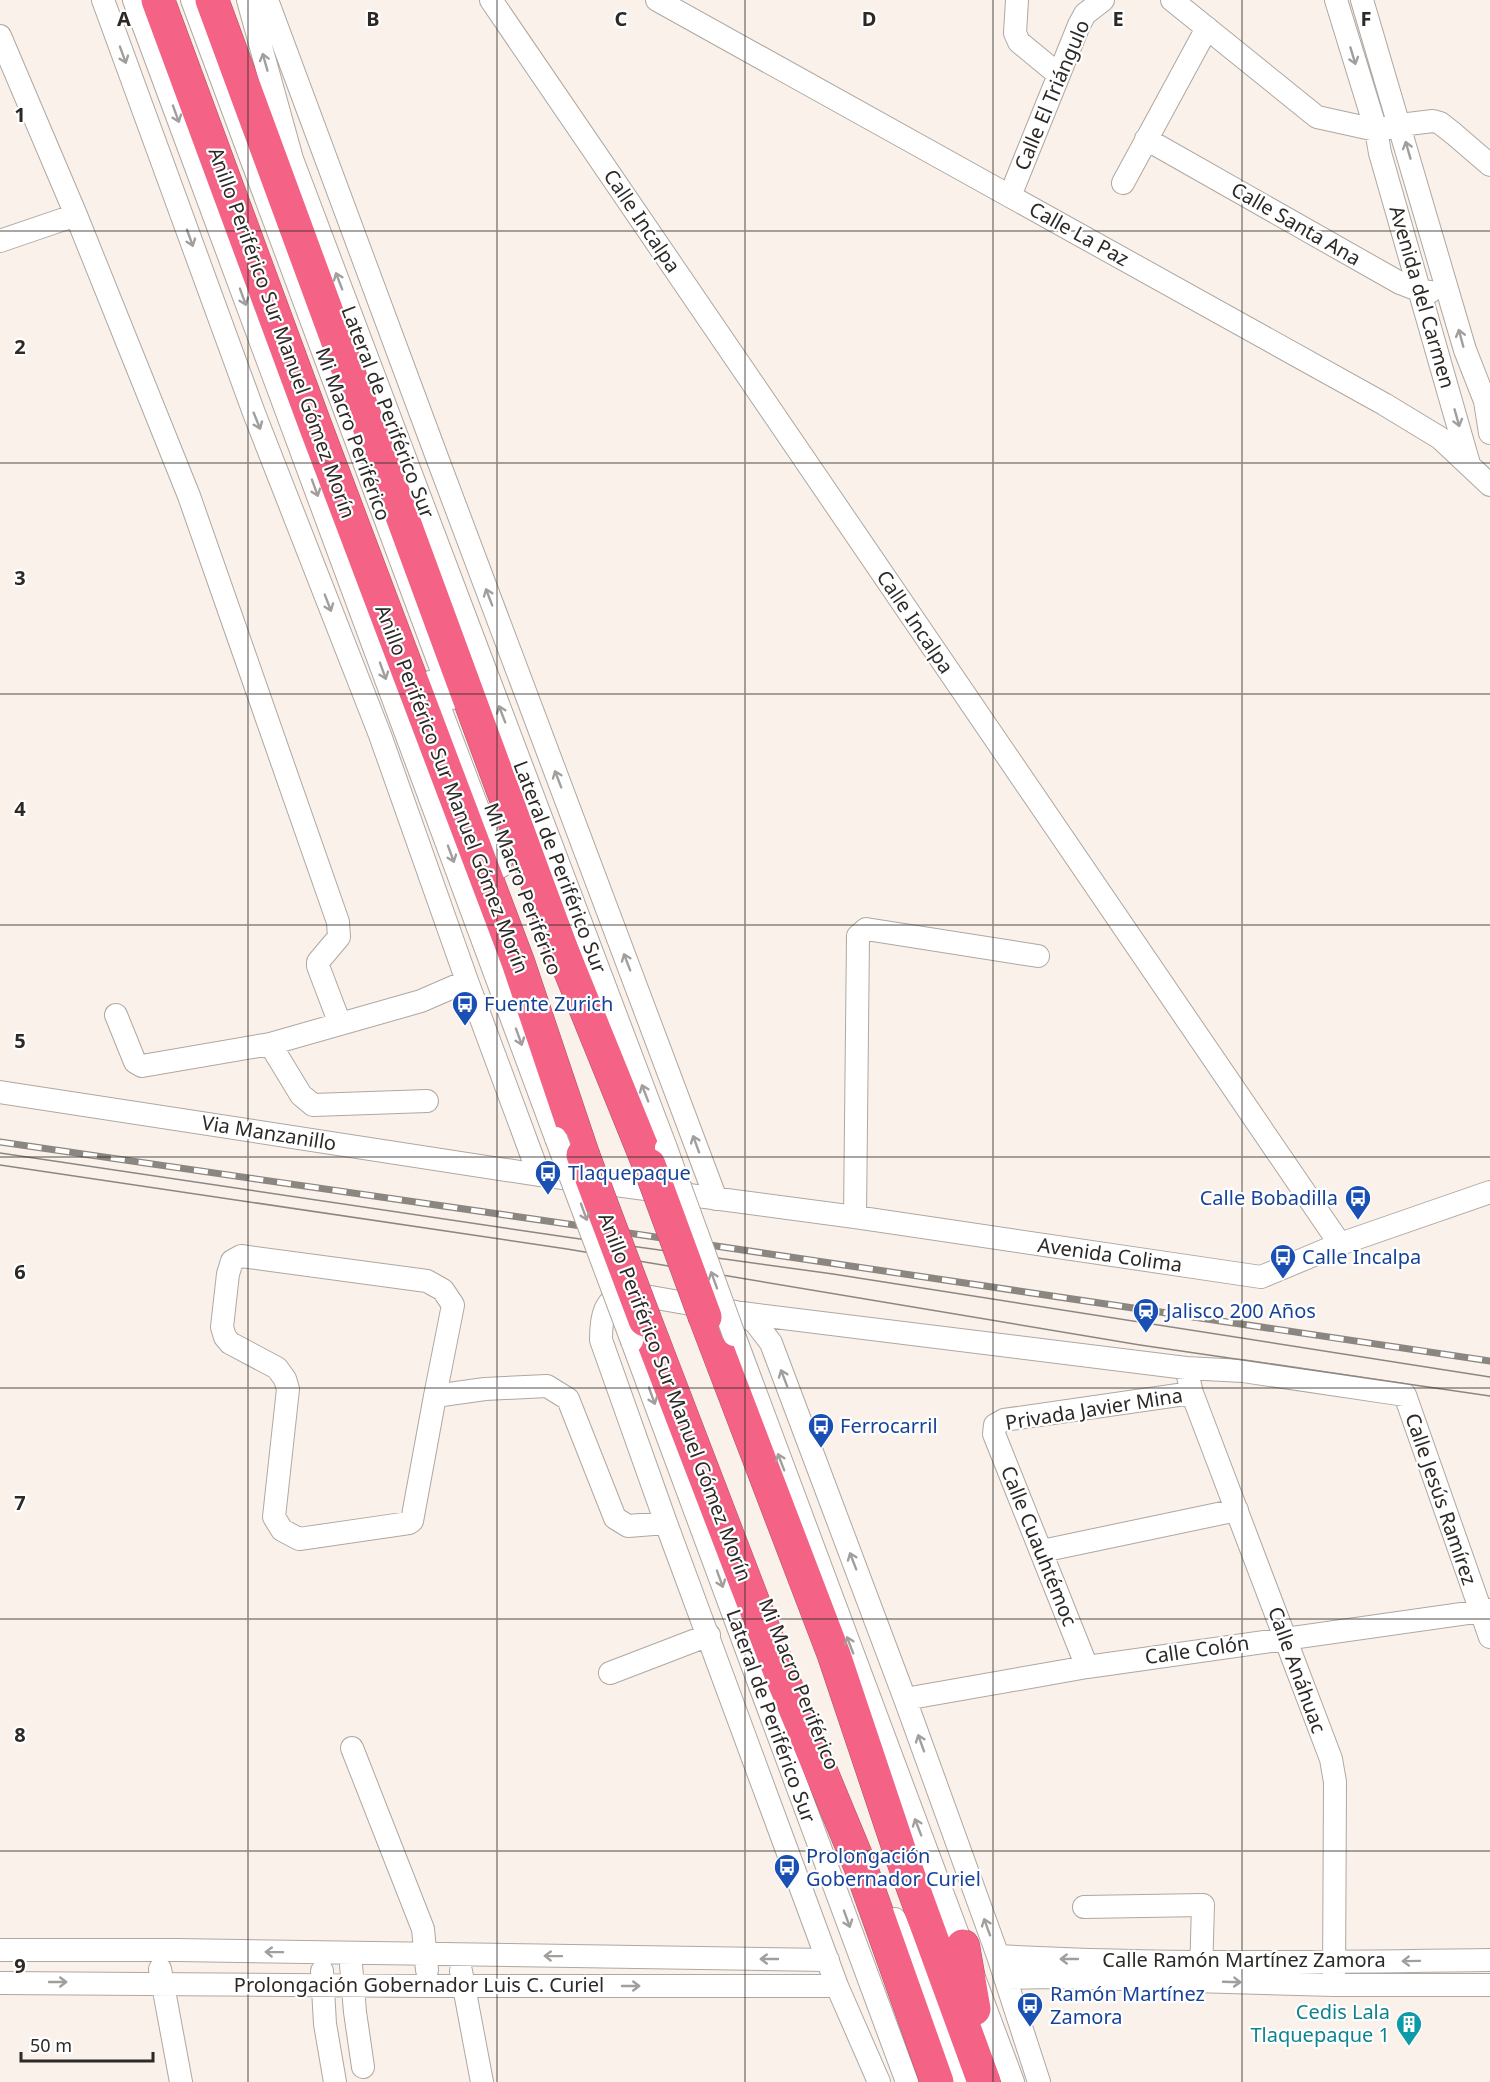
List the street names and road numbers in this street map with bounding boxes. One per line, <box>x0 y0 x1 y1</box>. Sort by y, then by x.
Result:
street label: Calle El Triángulo <box>1008 15 1095 174</box>
street label: Anillo Periférico Sur Manuel Gómez Morín <box>203 144 362 522</box>
street label: Calle Incalpa <box>598 164 687 278</box>
street label: Calle Santa Ana <box>1227 176 1366 272</box>
street label: Calle La Paz <box>1024 195 1134 272</box>
street label: Avenida del Carmen <box>1383 202 1461 391</box>
street label: Lateral de Periférico Sur <box>335 302 441 522</box>
street label: Mi Macro Periférico <box>310 343 397 524</box>
street label: Calle Incalpa <box>871 565 960 679</box>
street label: Anillo Periférico Sur Manuel Gómez Morín <box>369 601 535 977</box>
street label: Lateral de Periférico Sur <box>507 757 613 977</box>
street label: Mi Macro Periférico <box>478 799 569 979</box>
street label: Via Manzanillo <box>200 1109 338 1156</box>
street label: Anillo Periférico Sur Manuel Gómez Morín <box>592 1209 758 1585</box>
street label: Avenida Colima <box>1036 1231 1184 1278</box>
street label: Privada Javier Mina <box>1003 1381 1185 1436</box>
street label: Calle Jesús Ramírez <box>1399 1409 1484 1588</box>
street label: Calle Cuauhtémoc <box>995 1462 1084 1630</box>
street label: Mi Macro Periférico <box>753 1594 846 1774</box>
street label: Calle Anáhuac <box>1262 1603 1333 1737</box>
street label: Lateral de Periférico Sur <box>720 1605 823 1826</box>
street label: Calle Colón <box>1143 1629 1251 1670</box>
street label: Calle Ramón Martínez Zamora <box>1102 1946 1386 1973</box>
street label: Prolongación Gobernador Luis C. Curiel <box>234 1971 604 1998</box>

